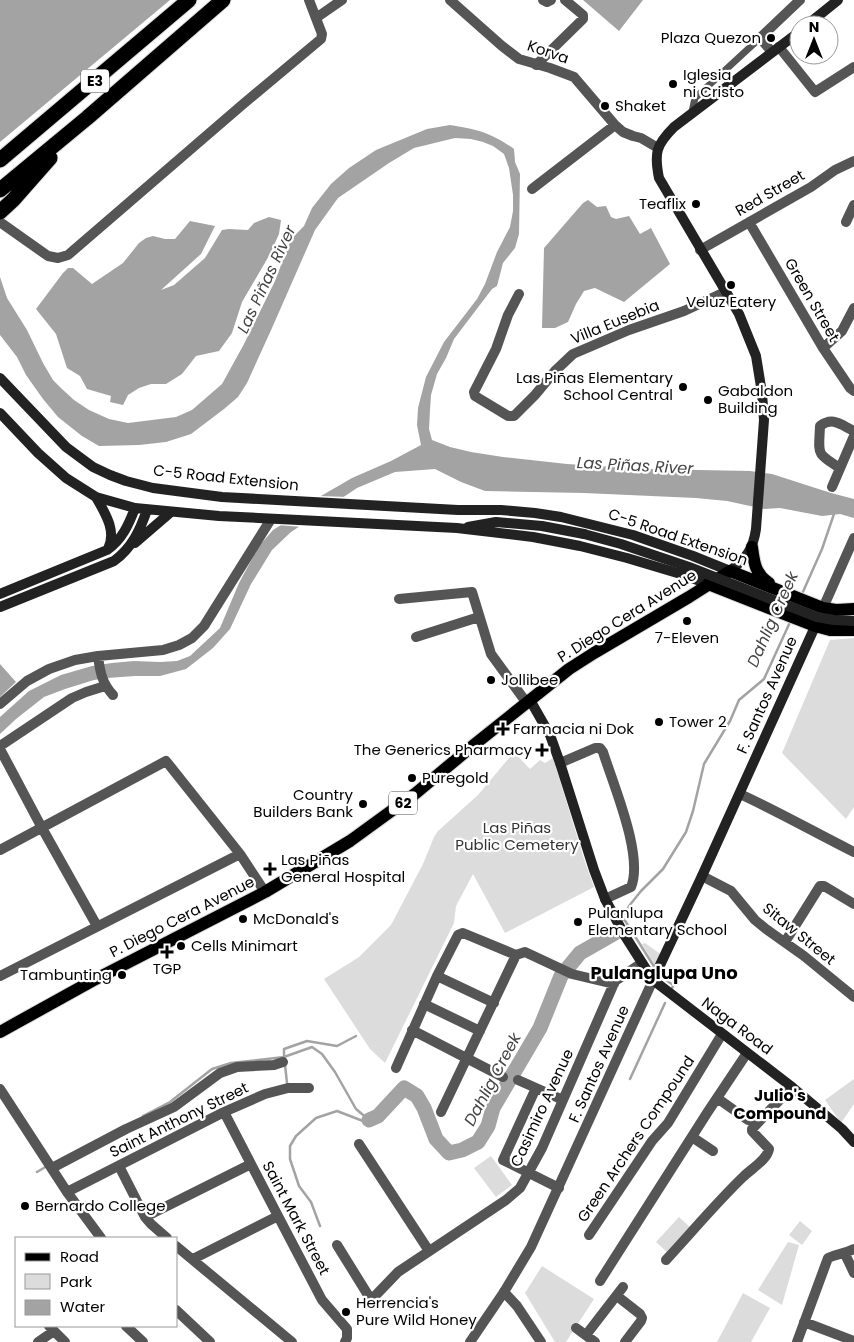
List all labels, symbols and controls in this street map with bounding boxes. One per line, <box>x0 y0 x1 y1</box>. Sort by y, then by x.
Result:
north arrow <box>789 15 839 65</box>
text: N <box>809 17 819 37</box>
place label: Plaza Quezon <box>661 27 761 48</box>
marker: Plaza Quezon <box>765 32 777 44</box>
street label: Korva <box>525 35 572 68</box>
place label: Iglesia ni Cristo <box>683 64 744 102</box>
road number: E3 <box>81 70 109 92</box>
marker: Iglesia ni Cristo <box>667 78 679 90</box>
place label: Shaket <box>615 95 666 116</box>
marker: Shaket <box>599 100 611 112</box>
street label: Red Street <box>731 164 808 221</box>
place label: Teaflix <box>639 193 686 214</box>
marker: Teaflix <box>690 198 702 210</box>
water label: Las Piñas River <box>231 221 302 337</box>
street label: Green Street <box>780 254 845 345</box>
marker: Veluz Eatery <box>725 279 737 291</box>
place label: Veluz Eatery <box>686 291 777 312</box>
street label: Villa Eusebia <box>567 294 662 349</box>
place label: Las Piñas Elementary School Central <box>516 367 674 405</box>
place label: Gabaldon Building <box>718 380 793 418</box>
marker: Las Piñas Elementary School Central <box>677 381 689 393</box>
marker: Gabaldon Building <box>702 394 714 406</box>
water label: Las Piñas River <box>576 451 695 480</box>
street label: C-5 Road Extension <box>152 459 300 496</box>
street label: C-5 Road Extension <box>606 503 751 570</box>
street label: P. Diego Cera Avenue <box>553 564 700 667</box>
water label: Dahlig Creek <box>741 567 804 671</box>
marker: 7-Eleven <box>681 615 693 627</box>
place label: 7-Eleven <box>655 627 719 648</box>
street label: F. Santos Avenue <box>731 633 802 757</box>
place label: Jollibee <box>501 669 558 690</box>
marker: Jollibee <box>485 674 497 686</box>
place label: Tower 2 <box>669 711 727 732</box>
marker: Tower 2 <box>653 716 665 728</box>
place label: Farmacia ni Dok <box>513 718 634 739</box>
marker: Farmacia ni Dok <box>497 723 509 735</box>
place label: The Generics Pharmacy <box>354 739 533 760</box>
marker: The Generics Pharmacy <box>536 744 548 756</box>
place label: Puregold <box>422 767 489 788</box>
marker: Puregold <box>406 772 418 784</box>
place label: Country Builders Bank <box>253 784 354 822</box>
road number: 62 <box>389 791 417 814</box>
marker: Country Builders Bank <box>357 798 369 810</box>
park label: Las Piñas Public Cemetery <box>455 817 579 855</box>
place label: Las Piñas General Hospital <box>281 849 405 887</box>
marker: Las Piñas General Hospital <box>263 862 277 876</box>
street label: P. Diego Cera Avenue <box>106 871 258 962</box>
street label: Sitaw Street <box>758 898 840 970</box>
place label: Pulanlupa Elementary School <box>588 902 727 940</box>
place label: McDonald's <box>253 908 339 929</box>
marker: McDonald's <box>237 913 249 925</box>
marker: Pulanlupa Elementary School <box>572 916 584 928</box>
place label: Cells Minimart <box>191 935 298 956</box>
marker: Cells Minimart <box>175 940 187 952</box>
marker: TGP <box>161 946 173 958</box>
place label: TGP <box>153 958 182 979</box>
district label: Pulanglupa Uno <box>590 960 738 985</box>
place label: Tambunting <box>20 964 112 985</box>
marker: Tambunting <box>116 969 128 981</box>
street label: Naga Road <box>697 992 777 1059</box>
street label: F. Santos Avenue <box>563 1002 634 1126</box>
water label: Dahlig Creek <box>458 1028 527 1130</box>
street label: Casimiro Avenue <box>505 1045 578 1170</box>
street label: Green Archers Compound <box>572 1051 699 1226</box>
street label: Saint Anthony Street <box>106 1077 252 1162</box>
district label: Julio's Compound <box>734 1084 826 1125</box>
street label: Saint Mark Street <box>258 1157 335 1278</box>
place label: Bernardo College <box>35 1195 165 1216</box>
marker: Bernardo College <box>19 1200 31 1212</box>
legend <box>15 1237 178 1327</box>
text: Road <box>60 1246 99 1267</box>
text: Park <box>60 1271 92 1292</box>
place label: Herrencia's Pure Wild Honey <box>356 1292 477 1330</box>
text: Water <box>60 1296 106 1317</box>
marker: Herrencia's Pure Wild Honey <box>340 1306 352 1318</box>

